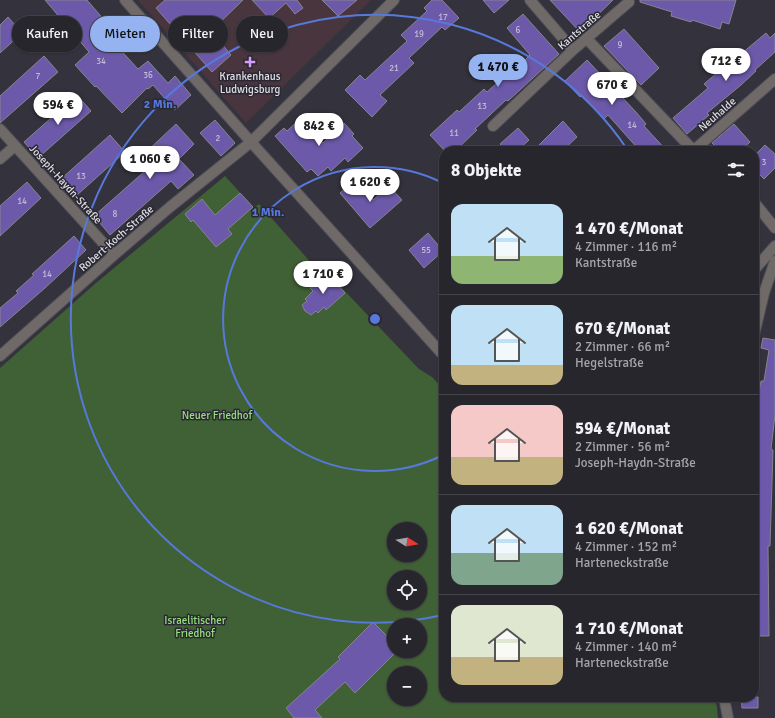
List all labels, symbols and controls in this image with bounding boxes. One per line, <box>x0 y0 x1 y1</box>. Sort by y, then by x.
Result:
street label: Kantstraße <box>555 8 603 53</box>
house number: 17 <box>438 12 448 23</box>
chip: Kaufen <box>12 16 82 52</box>
chip: Mieten <box>90 16 160 52</box>
chip: Filter <box>168 16 228 52</box>
chip: Neu <box>236 16 288 52</box>
house number: 6 <box>516 25 521 36</box>
house number: 19 <box>414 29 424 40</box>
house number: 9 <box>618 40 623 51</box>
pin: 712 € <box>698 48 754 82</box>
text: 712 € <box>711 53 741 69</box>
pin: 1 470 € <box>461 54 535 88</box>
house number: 34 <box>96 56 106 67</box>
marker: Krankenhaus Ludwigsburg <box>244 56 256 68</box>
text: 1 470 € <box>478 59 518 75</box>
house number: 21 <box>389 63 399 74</box>
house number: 36 <box>143 70 153 81</box>
place label: Krankenhaus Ludwigsburg <box>219 70 281 96</box>
house number: 7 <box>36 71 41 82</box>
pin: 670 € <box>584 72 640 106</box>
text: 670 € <box>597 77 627 93</box>
pin: 594 € <box>30 92 86 126</box>
street label: Neuhalde <box>696 95 739 134</box>
text: 594 € <box>43 97 73 113</box>
text: 2 Min. <box>144 97 176 112</box>
house number: 13 <box>477 101 487 112</box>
pin: 842 € <box>291 113 347 147</box>
text: 842 € <box>304 118 334 134</box>
house number: 14 <box>627 120 637 131</box>
house number: 11 <box>449 128 459 139</box>
house number: 2 <box>216 133 221 144</box>
street label: Joseph-Haydn-Straße <box>27 142 105 227</box>
pin: 1 060 € <box>113 146 187 180</box>
text: 1 060 € <box>130 151 170 167</box>
house number: 3 <box>762 157 767 168</box>
icon: filters <box>725 159 747 181</box>
text: 8 Objekte <box>451 160 522 181</box>
pin: 1 620 € <box>333 169 407 203</box>
house number: 13 <box>76 171 86 182</box>
text: 1 620 € <box>350 174 390 190</box>
house number: 14 <box>17 196 27 207</box>
street label: Robert-Koch-Straße <box>76 202 156 274</box>
text: 1 Min. <box>252 205 284 220</box>
house number: 8 <box>113 209 118 220</box>
text: 1 470 €/Monat <box>575 218 683 239</box>
icon: home <box>483 220 531 268</box>
text: 4 Zimmer · 116 m² <box>575 239 677 255</box>
house number: 55 <box>421 245 431 256</box>
text: Kantstraße <box>575 255 637 271</box>
pin: 1 710 € <box>286 261 360 295</box>
text: 1 710 € <box>303 266 343 282</box>
house number: 14 <box>42 269 52 280</box>
centre of rings <box>368 312 382 326</box>
text: 670 €/Monat <box>575 318 670 339</box>
icon: home <box>483 321 531 369</box>
text: 2 Zimmer · 66 m² <box>575 339 670 355</box>
text: Hegelstraße <box>575 355 644 371</box>
park label: Neuer Friedhof <box>182 409 253 422</box>
text: 594 €/Monat <box>575 418 670 439</box>
icon: home <box>483 421 531 469</box>
text: 2 Zimmer · 56 m² <box>575 439 670 455</box>
text: Joseph-Haydn-Straße <box>575 455 696 471</box>
text: 1 620 €/Monat <box>575 518 683 539</box>
icon: home <box>483 521 531 569</box>
north arrow <box>387 522 427 562</box>
map controls <box>387 522 427 706</box>
text: 4 Zimmer · 152 m² <box>575 539 677 555</box>
text: Harteneckstraße <box>575 555 669 571</box>
button: locate <box>387 570 427 610</box>
park label: Israelitischer Friedhof <box>164 614 226 640</box>
button: + <box>387 618 427 658</box>
text: 1 710 €/Monat <box>575 618 683 639</box>
icon: home <box>483 621 531 669</box>
text: 4 Zimmer · 140 m² <box>575 639 677 655</box>
text: Harteneckstraße <box>575 655 669 671</box>
button: − <box>387 666 427 706</box>

